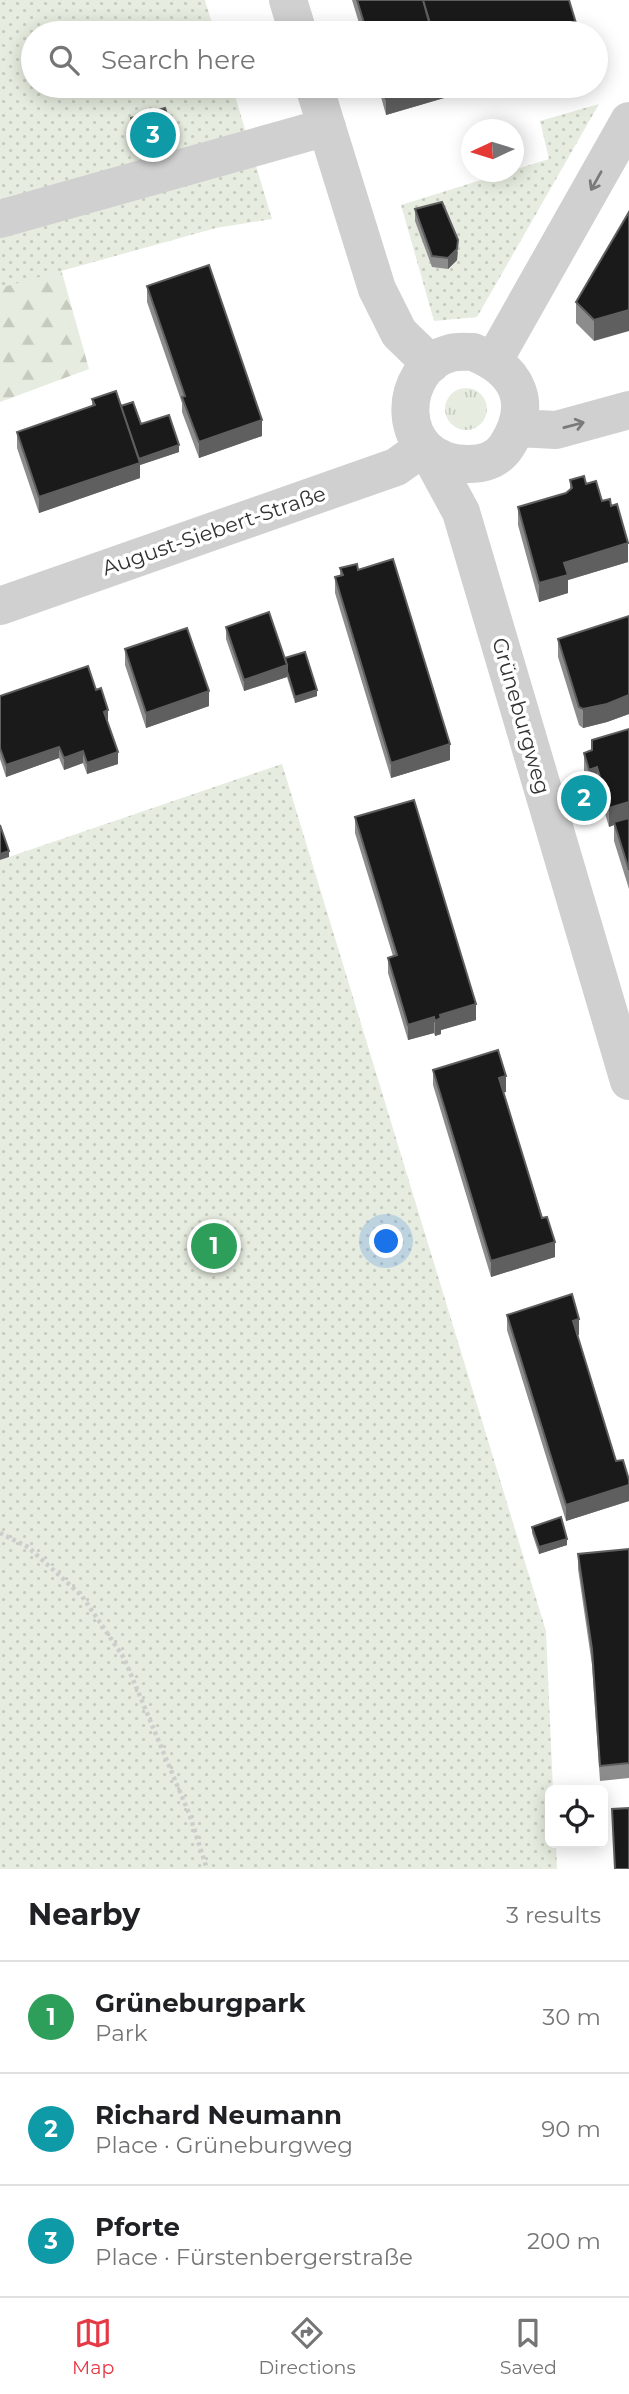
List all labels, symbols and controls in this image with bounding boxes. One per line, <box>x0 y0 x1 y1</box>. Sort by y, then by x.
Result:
search box <box>21 21 608 98</box>
icon: search <box>45 41 83 79</box>
text: Search here <box>101 44 256 76</box>
pin: 3 <box>130 109 176 161</box>
north arrow <box>461 119 524 182</box>
one-way arrow <box>589 170 603 190</box>
one-way arrow <box>562 418 585 431</box>
street label: August-Siebert-Straße <box>99 481 329 581</box>
street label: Grüneburgweg <box>487 635 556 797</box>
pin: 2 <box>561 772 607 824</box>
pin: 1 <box>191 1220 237 1272</box>
your location <box>369 1224 403 1258</box>
map controls <box>545 1785 608 1848</box>
button: locate <box>545 1785 608 1848</box>
text: Nearby <box>28 1896 140 1933</box>
text: 3 results <box>506 1901 601 1929</box>
text: Grüneburgpark <box>95 1987 305 2019</box>
text: 1 <box>46 2003 56 2031</box>
text: 30 m <box>542 2003 601 2031</box>
text: Park <box>95 2019 148 2047</box>
text: Richard Neumann <box>95 2099 342 2131</box>
text: 2 <box>44 2115 58 2143</box>
text: 90 m <box>541 2115 601 2143</box>
text: Place · Grüneburgweg <box>95 2131 353 2159</box>
text: Pforte <box>95 2211 180 2243</box>
text: 3 <box>44 2227 58 2255</box>
text: 200 m <box>527 2227 601 2255</box>
text: Place · Fürstenbergerstraße <box>95 2243 413 2271</box>
tab: Map <box>72 2314 114 2379</box>
tab: Directions <box>258 2314 356 2379</box>
tab: Saved <box>500 2314 557 2379</box>

